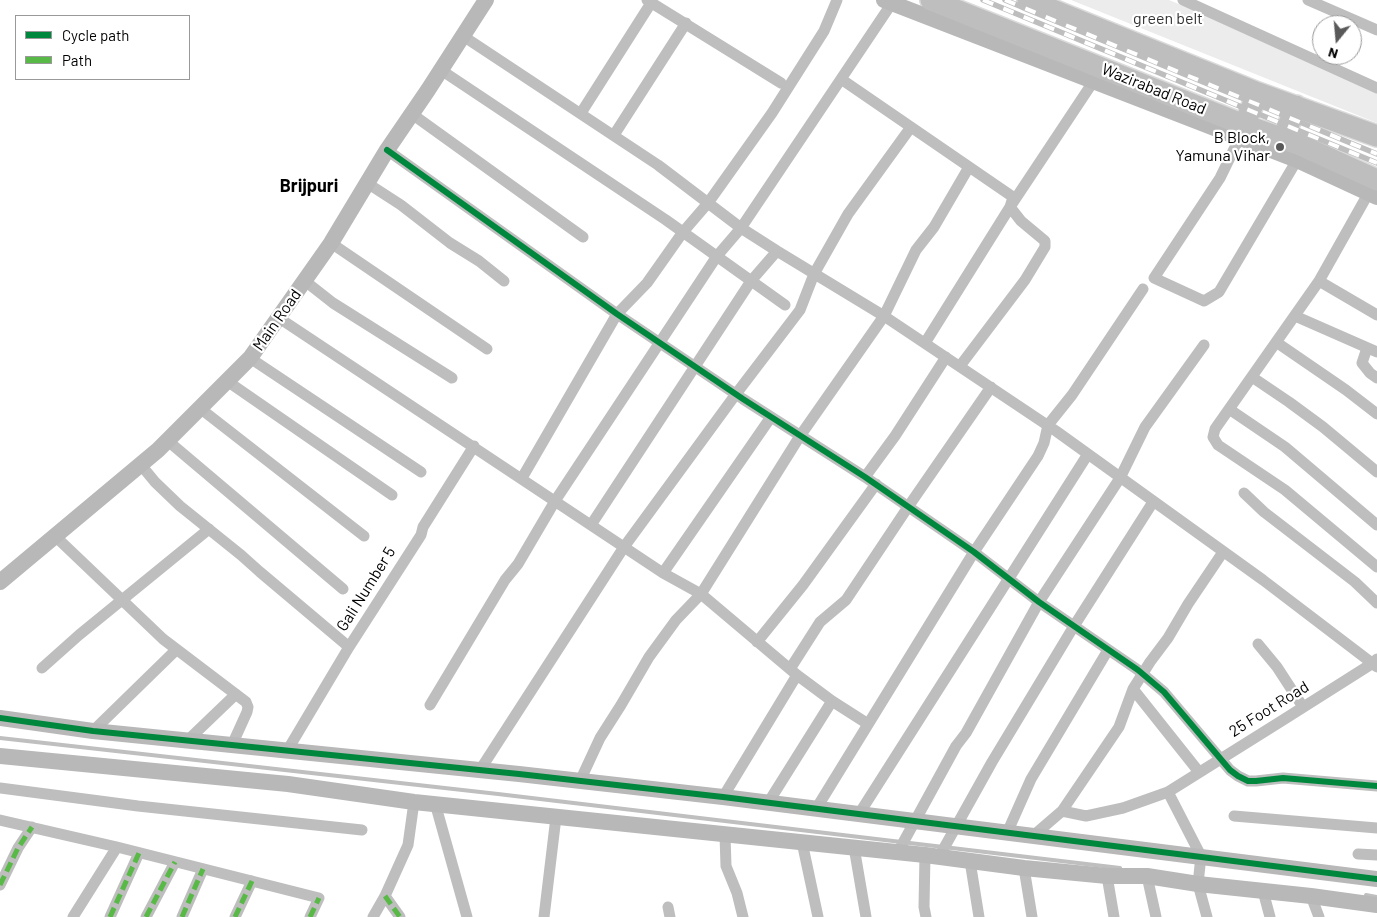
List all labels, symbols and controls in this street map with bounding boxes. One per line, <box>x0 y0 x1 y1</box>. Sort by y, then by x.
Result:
park label: green belt <box>1133 9 1203 29</box>
legend <box>15 15 190 80</box>
north arrow <box>1312 15 1362 65</box>
text: Cycle path <box>62 26 129 44</box>
text: N <box>1326 44 1340 63</box>
text: Path <box>62 51 92 69</box>
street label: Wazirabad Road <box>1099 59 1209 119</box>
place label: B Block, Yamuna Vihar <box>1176 128 1270 166</box>
marker: B Block, Yamuna Vihar <box>1274 141 1286 153</box>
district label: Brijpuri <box>280 175 338 197</box>
street label: Main Road <box>249 285 305 355</box>
street label: Gali Number 5 <box>332 543 400 635</box>
street label: 25 Foot Road <box>1226 677 1312 741</box>

